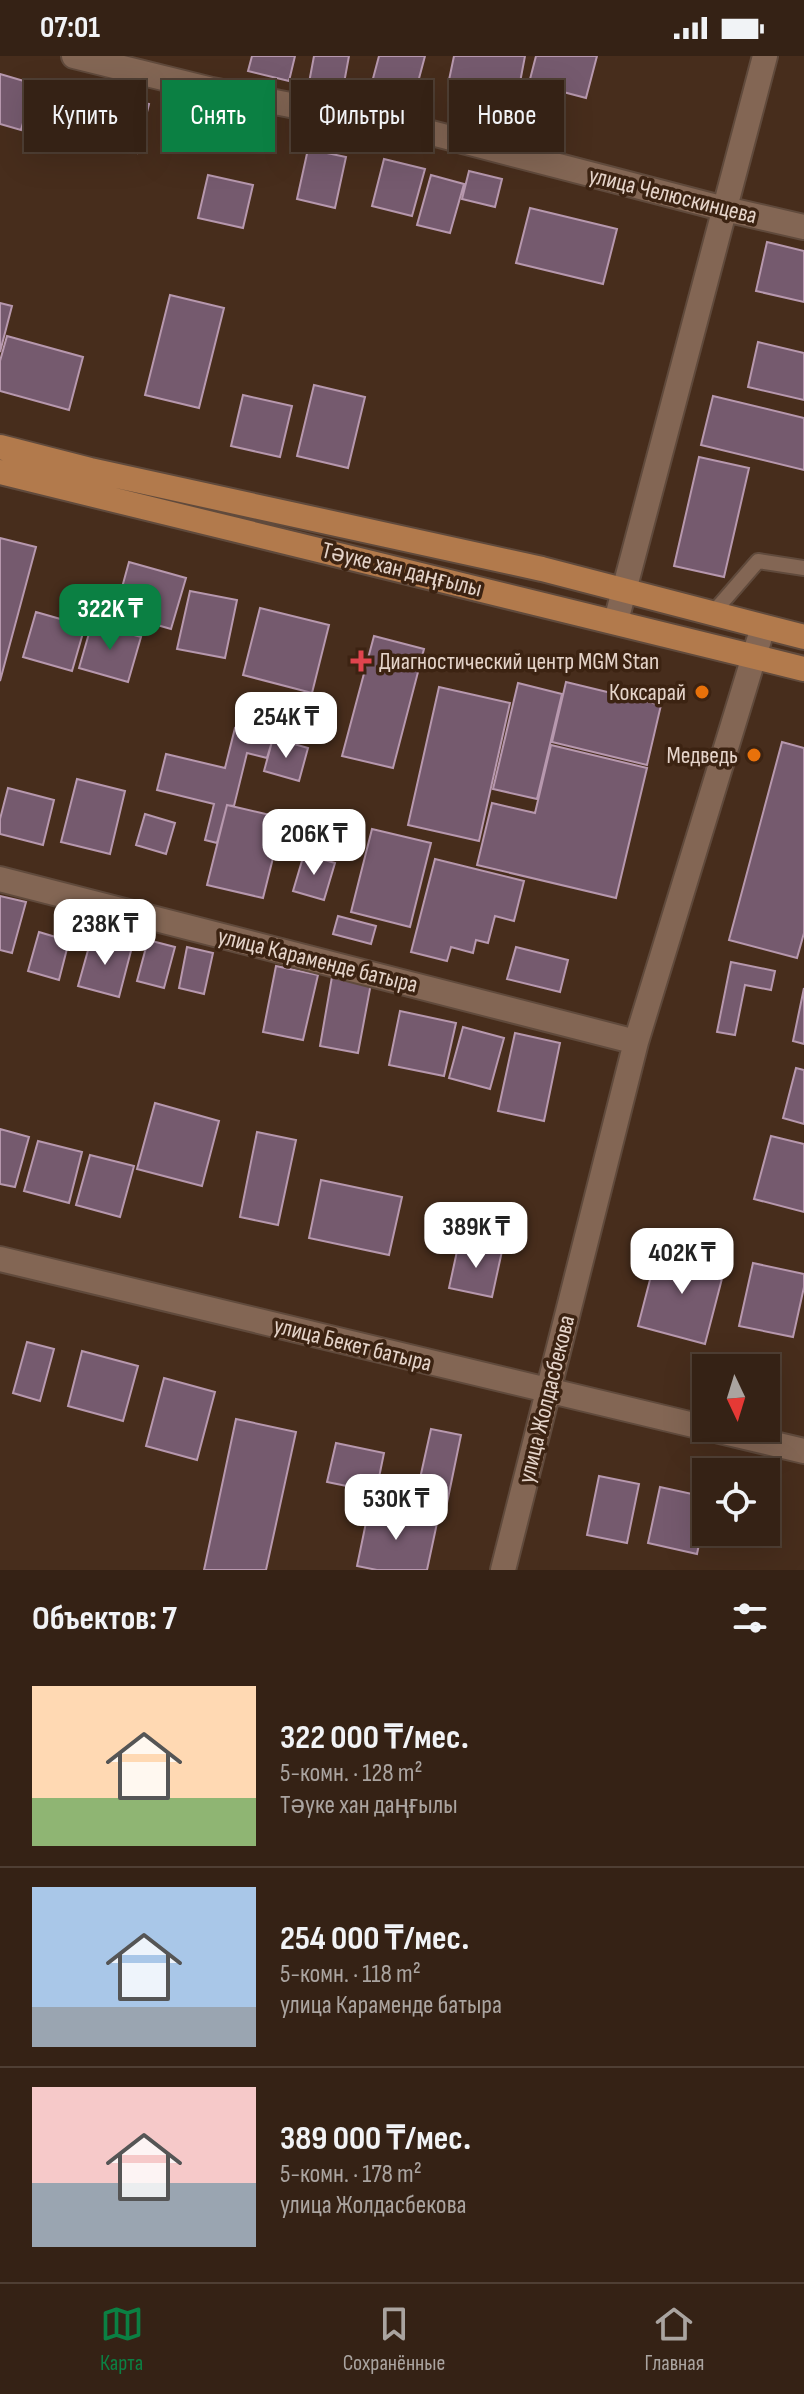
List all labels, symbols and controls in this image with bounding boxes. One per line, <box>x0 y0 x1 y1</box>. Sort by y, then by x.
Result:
text: 07:01 <box>40 10 100 46</box>
chip: Купить <box>24 80 146 152</box>
chip: Снять <box>162 80 275 152</box>
chip: Фильтры <box>291 80 433 152</box>
chip: Новое <box>449 80 564 152</box>
street label: улица Челюскинцева <box>586 161 760 230</box>
street label: Тәуке хан даңғылы <box>319 536 485 603</box>
pin: 322K ₸ <box>45 584 175 652</box>
text: 322K ₸ <box>77 594 143 625</box>
place label: Диагностический центр MGM Stan <box>379 647 659 676</box>
marker: Диагностический центр MGM Stan <box>350 650 372 672</box>
place label: Коксарай <box>609 678 686 707</box>
marker: Коксарай <box>693 683 711 701</box>
pin: 254K ₸ <box>221 692 351 760</box>
text: 254K ₸ <box>253 702 319 733</box>
place label: Медведь <box>666 741 738 770</box>
marker: Медведь <box>745 746 763 764</box>
pin: 206K ₸ <box>249 809 379 877</box>
text: 206K ₸ <box>280 819 348 850</box>
pin: 238K ₸ <box>40 899 170 967</box>
text: 238K ₸ <box>72 909 138 940</box>
street label: улица Караменде батыра <box>215 922 421 999</box>
pin: 389K ₸ <box>411 1202 541 1270</box>
text: 389K ₸ <box>442 1212 510 1243</box>
pin: 402K ₸ <box>617 1228 747 1296</box>
text: 402K ₸ <box>649 1238 715 1269</box>
street label: улица Бекет батыра <box>271 1311 435 1378</box>
street label: улица Жолдасбекова <box>512 1312 581 1486</box>
north arrow <box>692 1354 780 1442</box>
map controls <box>692 1354 780 1546</box>
button: locate <box>692 1458 780 1546</box>
pin: 530K ₸ <box>331 1474 461 1542</box>
text: 530K ₸ <box>363 1484 429 1515</box>
icon: filters <box>728 1596 772 1640</box>
text: Объектов: 7 <box>32 1598 177 1639</box>
text: 322 000 ₸/мес. <box>280 1717 469 1758</box>
icon: home <box>96 1718 192 1814</box>
text: 5-комн. · 128 m² <box>280 1758 423 1789</box>
text: Тәуке хан даңғылы <box>280 1790 458 1821</box>
text: 254 000 ₸/мес. <box>280 1918 469 1959</box>
icon: home <box>96 1919 192 2015</box>
text: 5-комн. · 118 m² <box>280 1959 421 1990</box>
text: улица Караменде батыра <box>280 1990 502 2021</box>
text: 389 000 ₸/мес. <box>280 2118 471 2159</box>
icon: home <box>96 2119 192 2215</box>
text: 5-комн. · 178 m² <box>280 2159 422 2190</box>
text: улица Жолдасбекова <box>280 2190 466 2221</box>
tab: Карта <box>100 2302 144 2377</box>
tab: Сохранённые <box>343 2302 445 2377</box>
tab: Главная <box>644 2302 704 2377</box>

